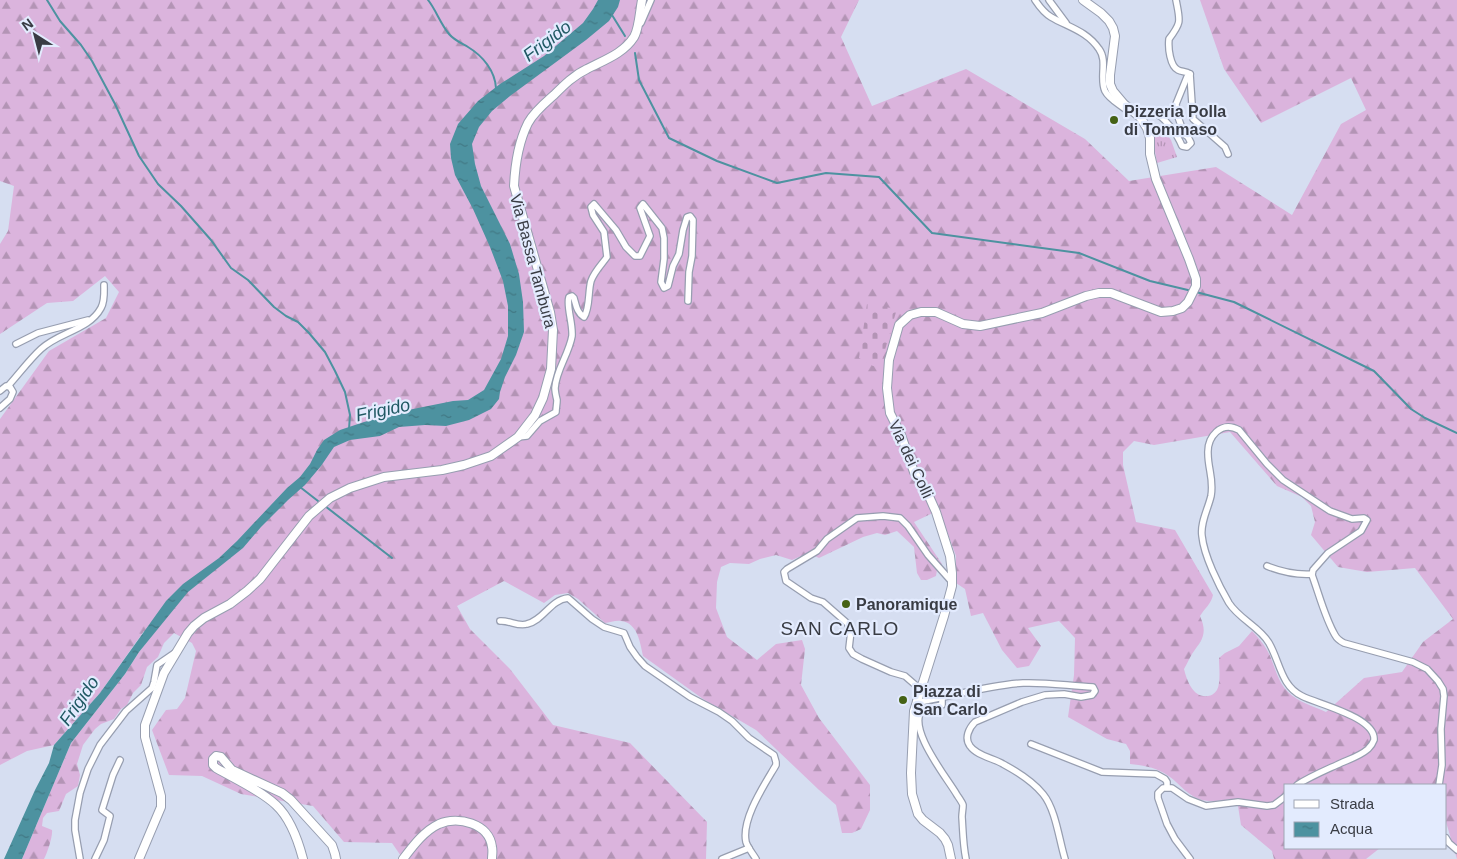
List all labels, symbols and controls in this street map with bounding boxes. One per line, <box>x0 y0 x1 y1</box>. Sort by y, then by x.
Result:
north arrow <box>10 10 60 60</box>
text: N <box>19 15 36 34</box>
water label: Frigido <box>519 16 575 66</box>
place label: Pizzeria Polla di Tommaso <box>1124 103 1226 138</box>
marker: Pizzeria Polla di Tommaso <box>1108 114 1120 126</box>
street label: Via Bassa Tambura <box>507 192 559 330</box>
water label: Frigido <box>354 394 412 426</box>
street label: Via dei Colli <box>886 417 936 501</box>
place label: Panoramique <box>856 596 957 613</box>
marker: Panoramique <box>840 598 852 610</box>
district label: SAN CARLO <box>781 618 899 639</box>
water label: Frigido <box>55 673 103 729</box>
place label: Piazza di San Carlo <box>913 683 988 718</box>
marker: Piazza di San Carlo <box>897 694 909 706</box>
legend <box>1284 784 1447 849</box>
text: Strada <box>1330 795 1375 812</box>
text: Acqua <box>1330 820 1373 837</box>

